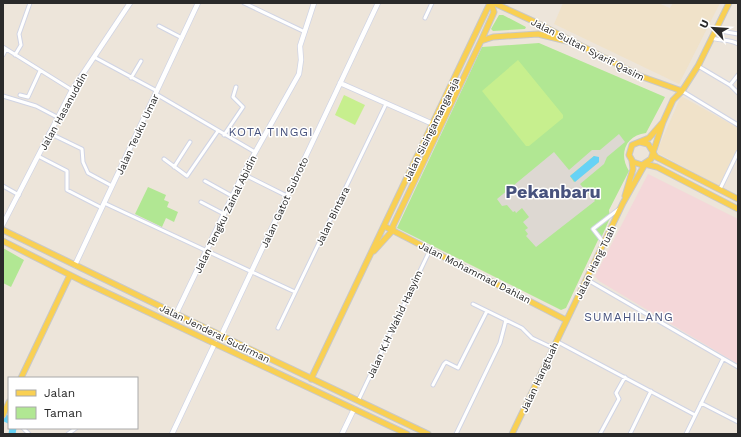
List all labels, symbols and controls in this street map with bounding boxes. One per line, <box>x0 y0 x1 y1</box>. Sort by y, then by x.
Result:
north arrow <box>693 8 733 48</box>
street label: Jalan Sultan Syarif Qasim <box>529 16 646 83</box>
text: U <box>697 18 712 30</box>
street label: Jalan Hasanuddin <box>38 70 89 152</box>
street label: Jalan Sisingamangaraja <box>402 75 461 183</box>
street label: Jalan Teuku Umar <box>114 92 161 176</box>
district label: KOTA TINGGI <box>228 125 314 139</box>
street label: Jalan Tengku Zainal Abidin <box>192 154 259 275</box>
street label: Jalan Gatot Subroto <box>259 155 310 249</box>
district label: Pekanbaru <box>505 181 601 202</box>
street label: Jalan Bintara <box>313 185 352 247</box>
street label: Jalan Hang Tuah <box>573 224 618 301</box>
street label: Jalan Mohammad Dahlan <box>417 239 533 306</box>
street label: Jalan K.H Wahid Hasyim <box>365 268 424 380</box>
street label: Jalan Jenderal Sudirman <box>158 302 272 365</box>
district label: SUMAHILANG <box>584 310 674 324</box>
street label: Jalan Hangtuah <box>518 340 561 414</box>
legend <box>8 377 138 429</box>
text: Jalan <box>44 386 75 400</box>
text: Taman <box>44 406 82 420</box>

